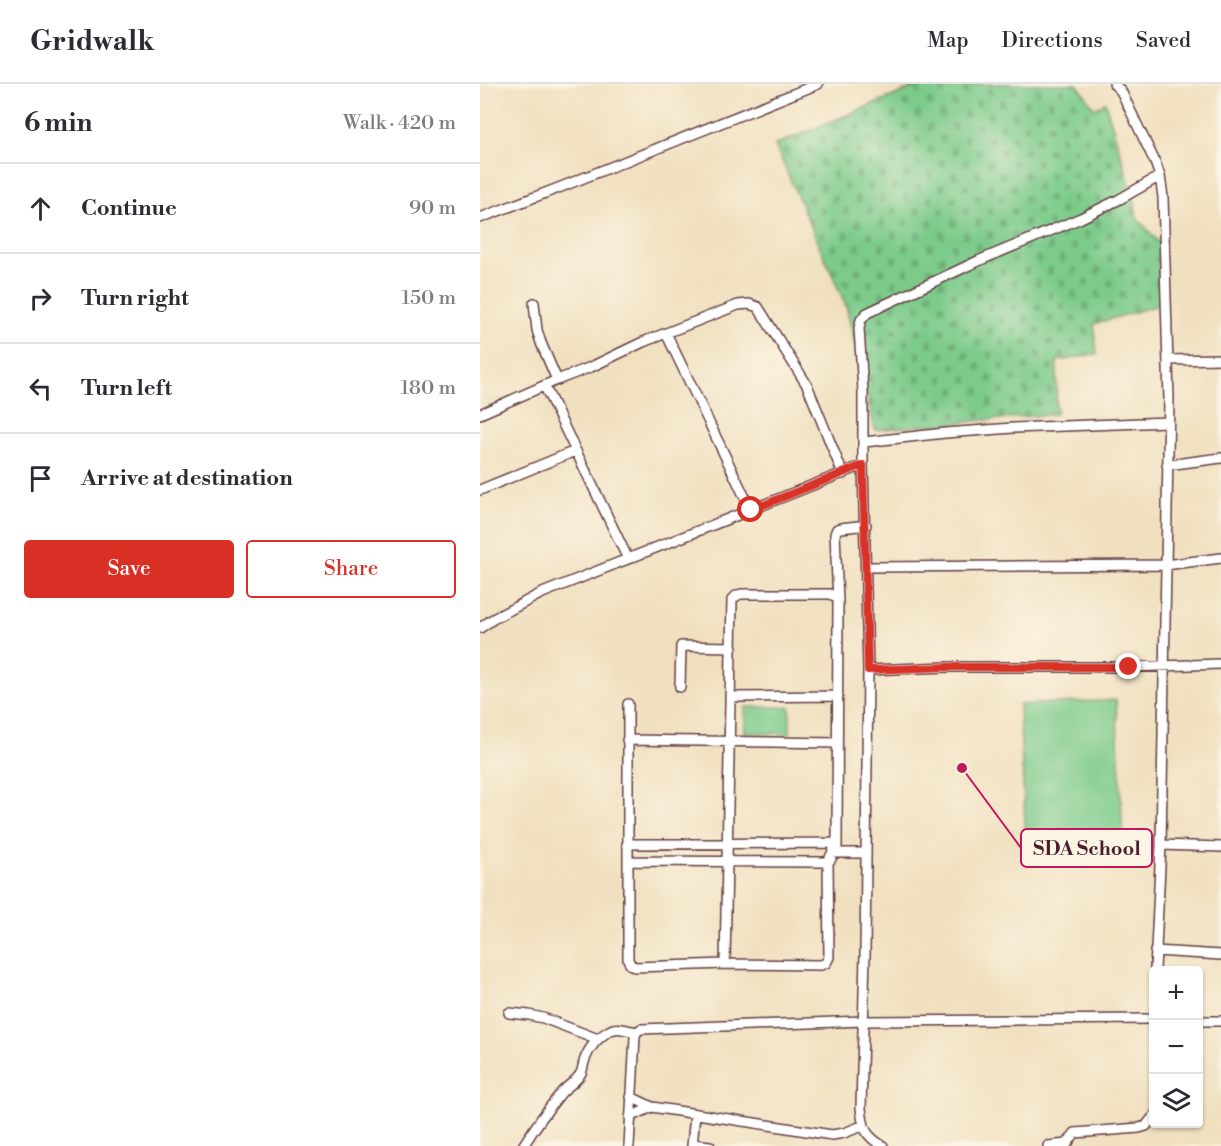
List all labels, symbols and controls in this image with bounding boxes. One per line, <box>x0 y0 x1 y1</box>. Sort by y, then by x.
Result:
text: Gridwalk <box>30 24 154 59</box>
text: Map <box>927 28 969 54</box>
text: Directions <box>1002 28 1103 54</box>
text: Saved <box>1136 28 1191 54</box>
text: 6 min <box>24 107 92 139</box>
text: Walk · 420 m <box>343 111 456 136</box>
icon: ahead <box>24 192 57 225</box>
text: Continue <box>81 195 177 222</box>
text: 90 m <box>409 196 456 221</box>
icon: right <box>24 282 57 315</box>
text: Turn right <box>81 285 189 312</box>
text: 150 m <box>401 286 456 311</box>
icon: left <box>24 372 57 405</box>
text: Turn left <box>81 375 172 402</box>
text: 180 m <box>401 376 456 401</box>
icon: arrive <box>24 462 57 495</box>
text: Arrive at destination <box>81 465 293 492</box>
route start <box>737 496 763 522</box>
button: Save <box>24 540 234 598</box>
button: Share <box>246 540 456 598</box>
route end <box>1115 653 1141 679</box>
callout: SDA School <box>1021 829 1152 867</box>
text: SDA School <box>1033 837 1141 862</box>
map controls <box>1149 966 1203 1128</box>
button: + <box>1149 966 1203 1020</box>
button: − <box>1149 1020 1203 1074</box>
button: layers <box>1149 1074 1203 1128</box>

